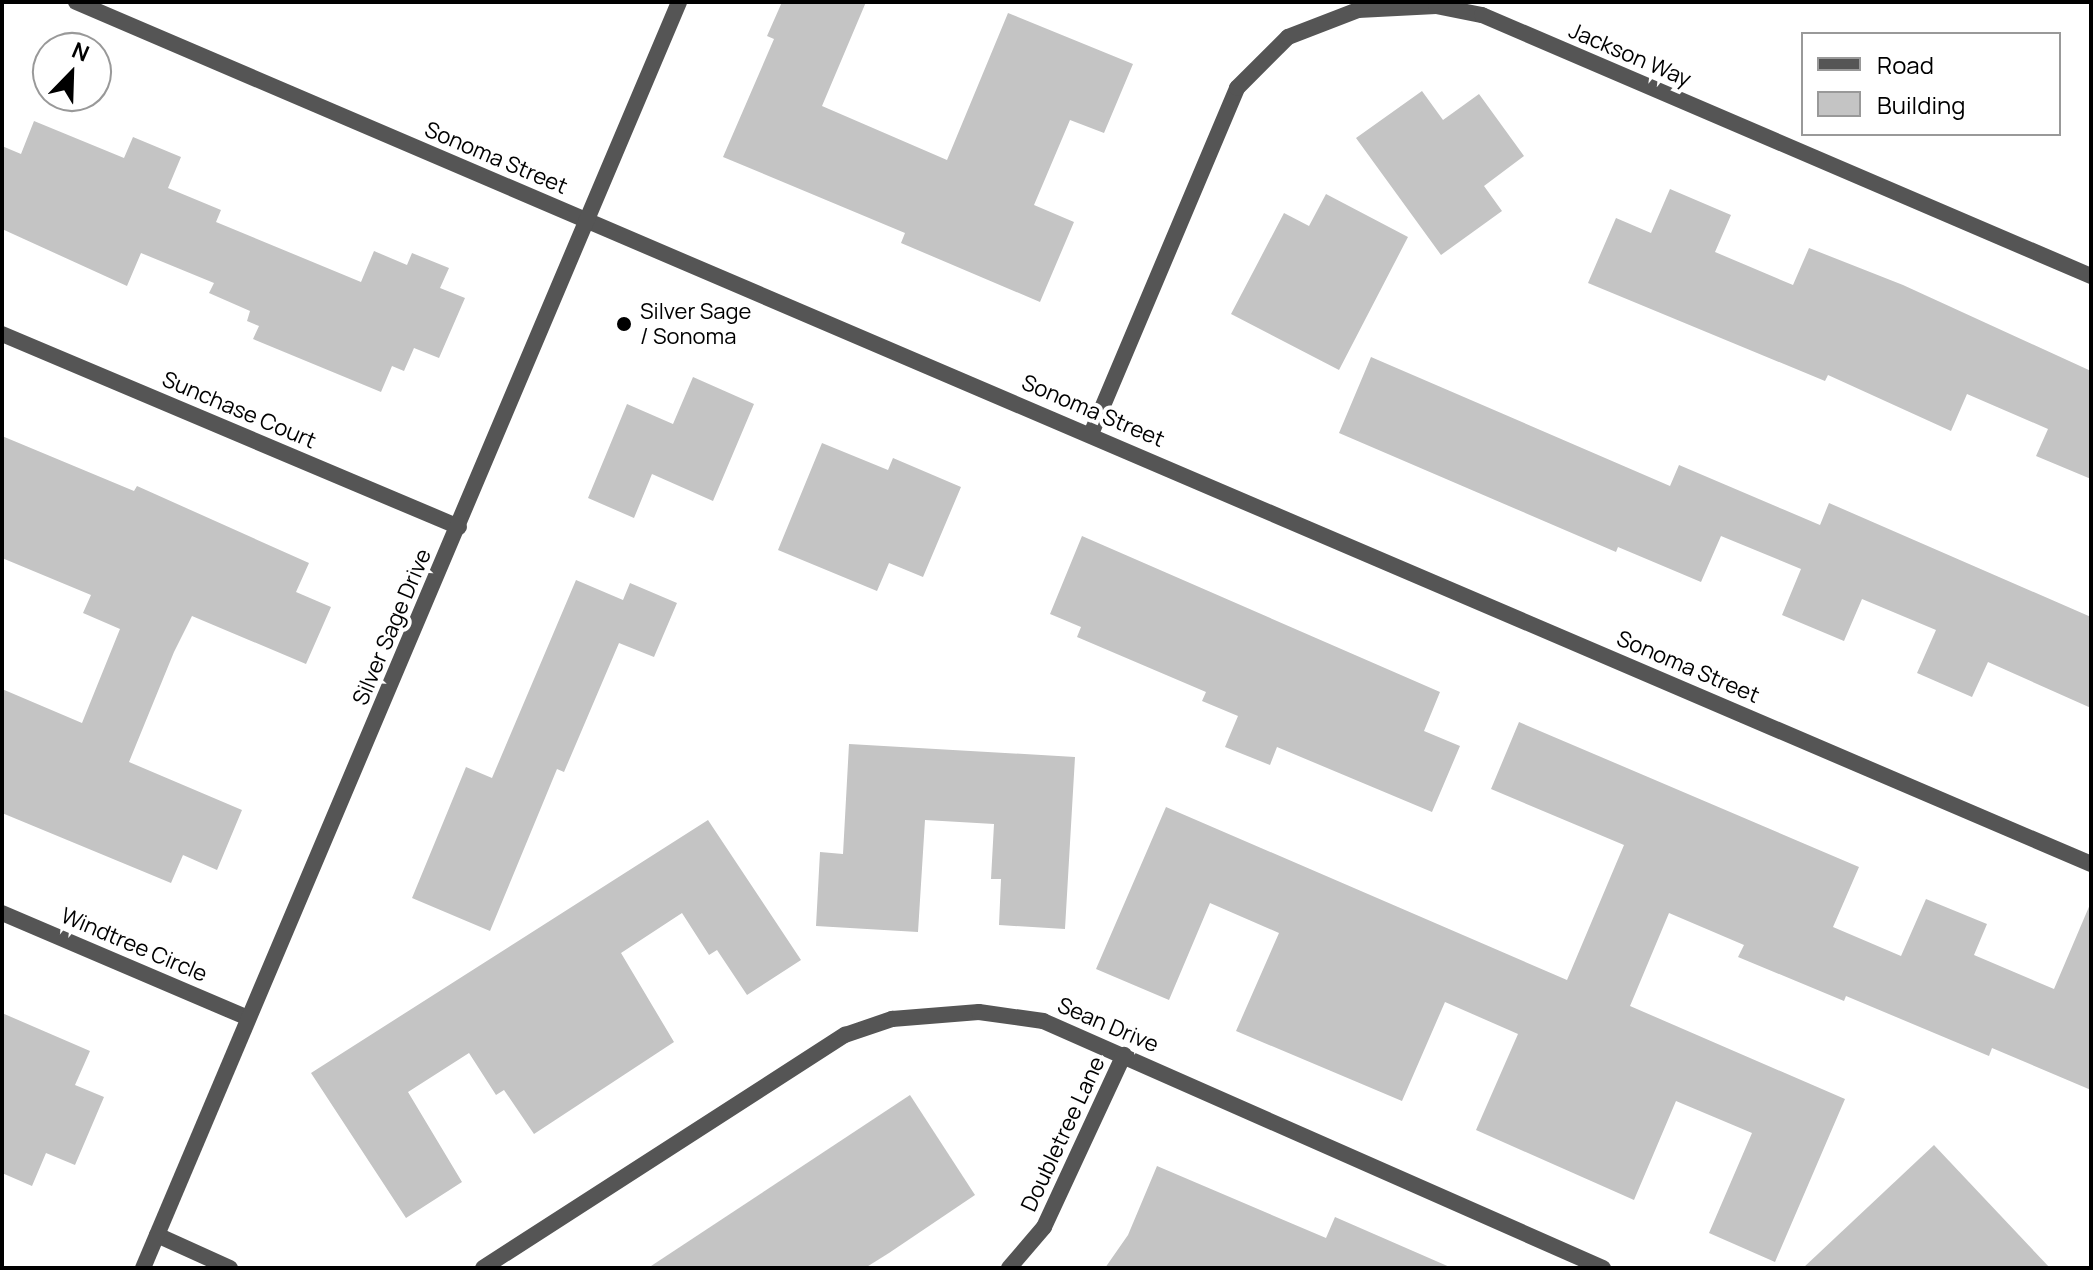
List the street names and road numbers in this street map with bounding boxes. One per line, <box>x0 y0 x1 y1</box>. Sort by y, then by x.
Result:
street label: Jackson Way <box>1565 17 1695 93</box>
street label: Sonoma Street <box>421 116 571 200</box>
street label: Sunchase Court <box>158 366 320 454</box>
street label: Sonoma Street <box>1018 369 1168 453</box>
street label: Silver Sage Drive <box>347 545 437 709</box>
street label: Sonoma Street <box>1613 625 1763 709</box>
street label: Windtree Circle <box>57 902 211 988</box>
street label: Sean Drive <box>1053 992 1163 1058</box>
street label: Doubletree Lane <box>1016 1052 1110 1216</box>

